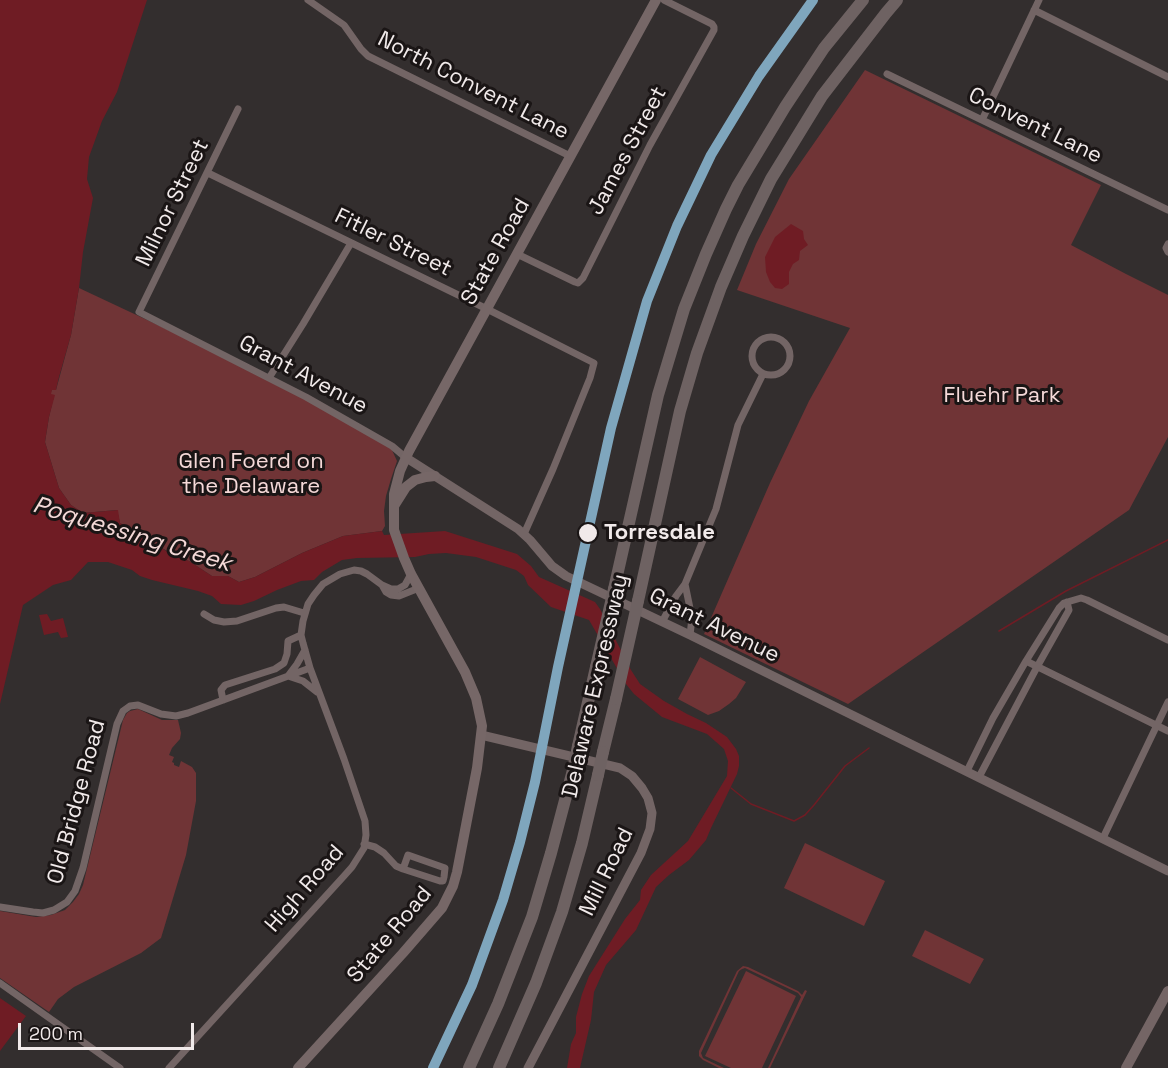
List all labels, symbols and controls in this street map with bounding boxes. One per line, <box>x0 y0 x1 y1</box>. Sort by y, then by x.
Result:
street label: North Convent Lane <box>373 26 573 146</box>
street label: James Street <box>583 82 673 220</box>
street label: Convent Lane <box>964 82 1106 170</box>
street label: Milnor Street <box>131 135 215 271</box>
street label: State Road <box>456 194 536 310</box>
street label: Fitler Street <box>330 203 456 283</box>
street label: Grant Avenue <box>234 330 372 420</box>
park label: Fluehr Park <box>944 383 1060 409</box>
park label: Glen Foerd on the Delaware <box>178 449 324 500</box>
water label: Poquessing Creek <box>29 491 235 579</box>
place label: Torresdale <box>604 520 715 546</box>
marker: Torresdale <box>577 522 599 544</box>
street label: Delaware Expressway <box>557 572 635 800</box>
street label: Grant Avenue <box>645 583 783 669</box>
street label: Old Bridge Road <box>42 717 112 887</box>
street label: Mill Road <box>574 824 640 920</box>
street label: High Road <box>260 840 350 938</box>
street label: State Road <box>342 881 438 989</box>
scale bar <box>21 1011 196 1049</box>
text: 200 m <box>29 1022 83 1045</box>

